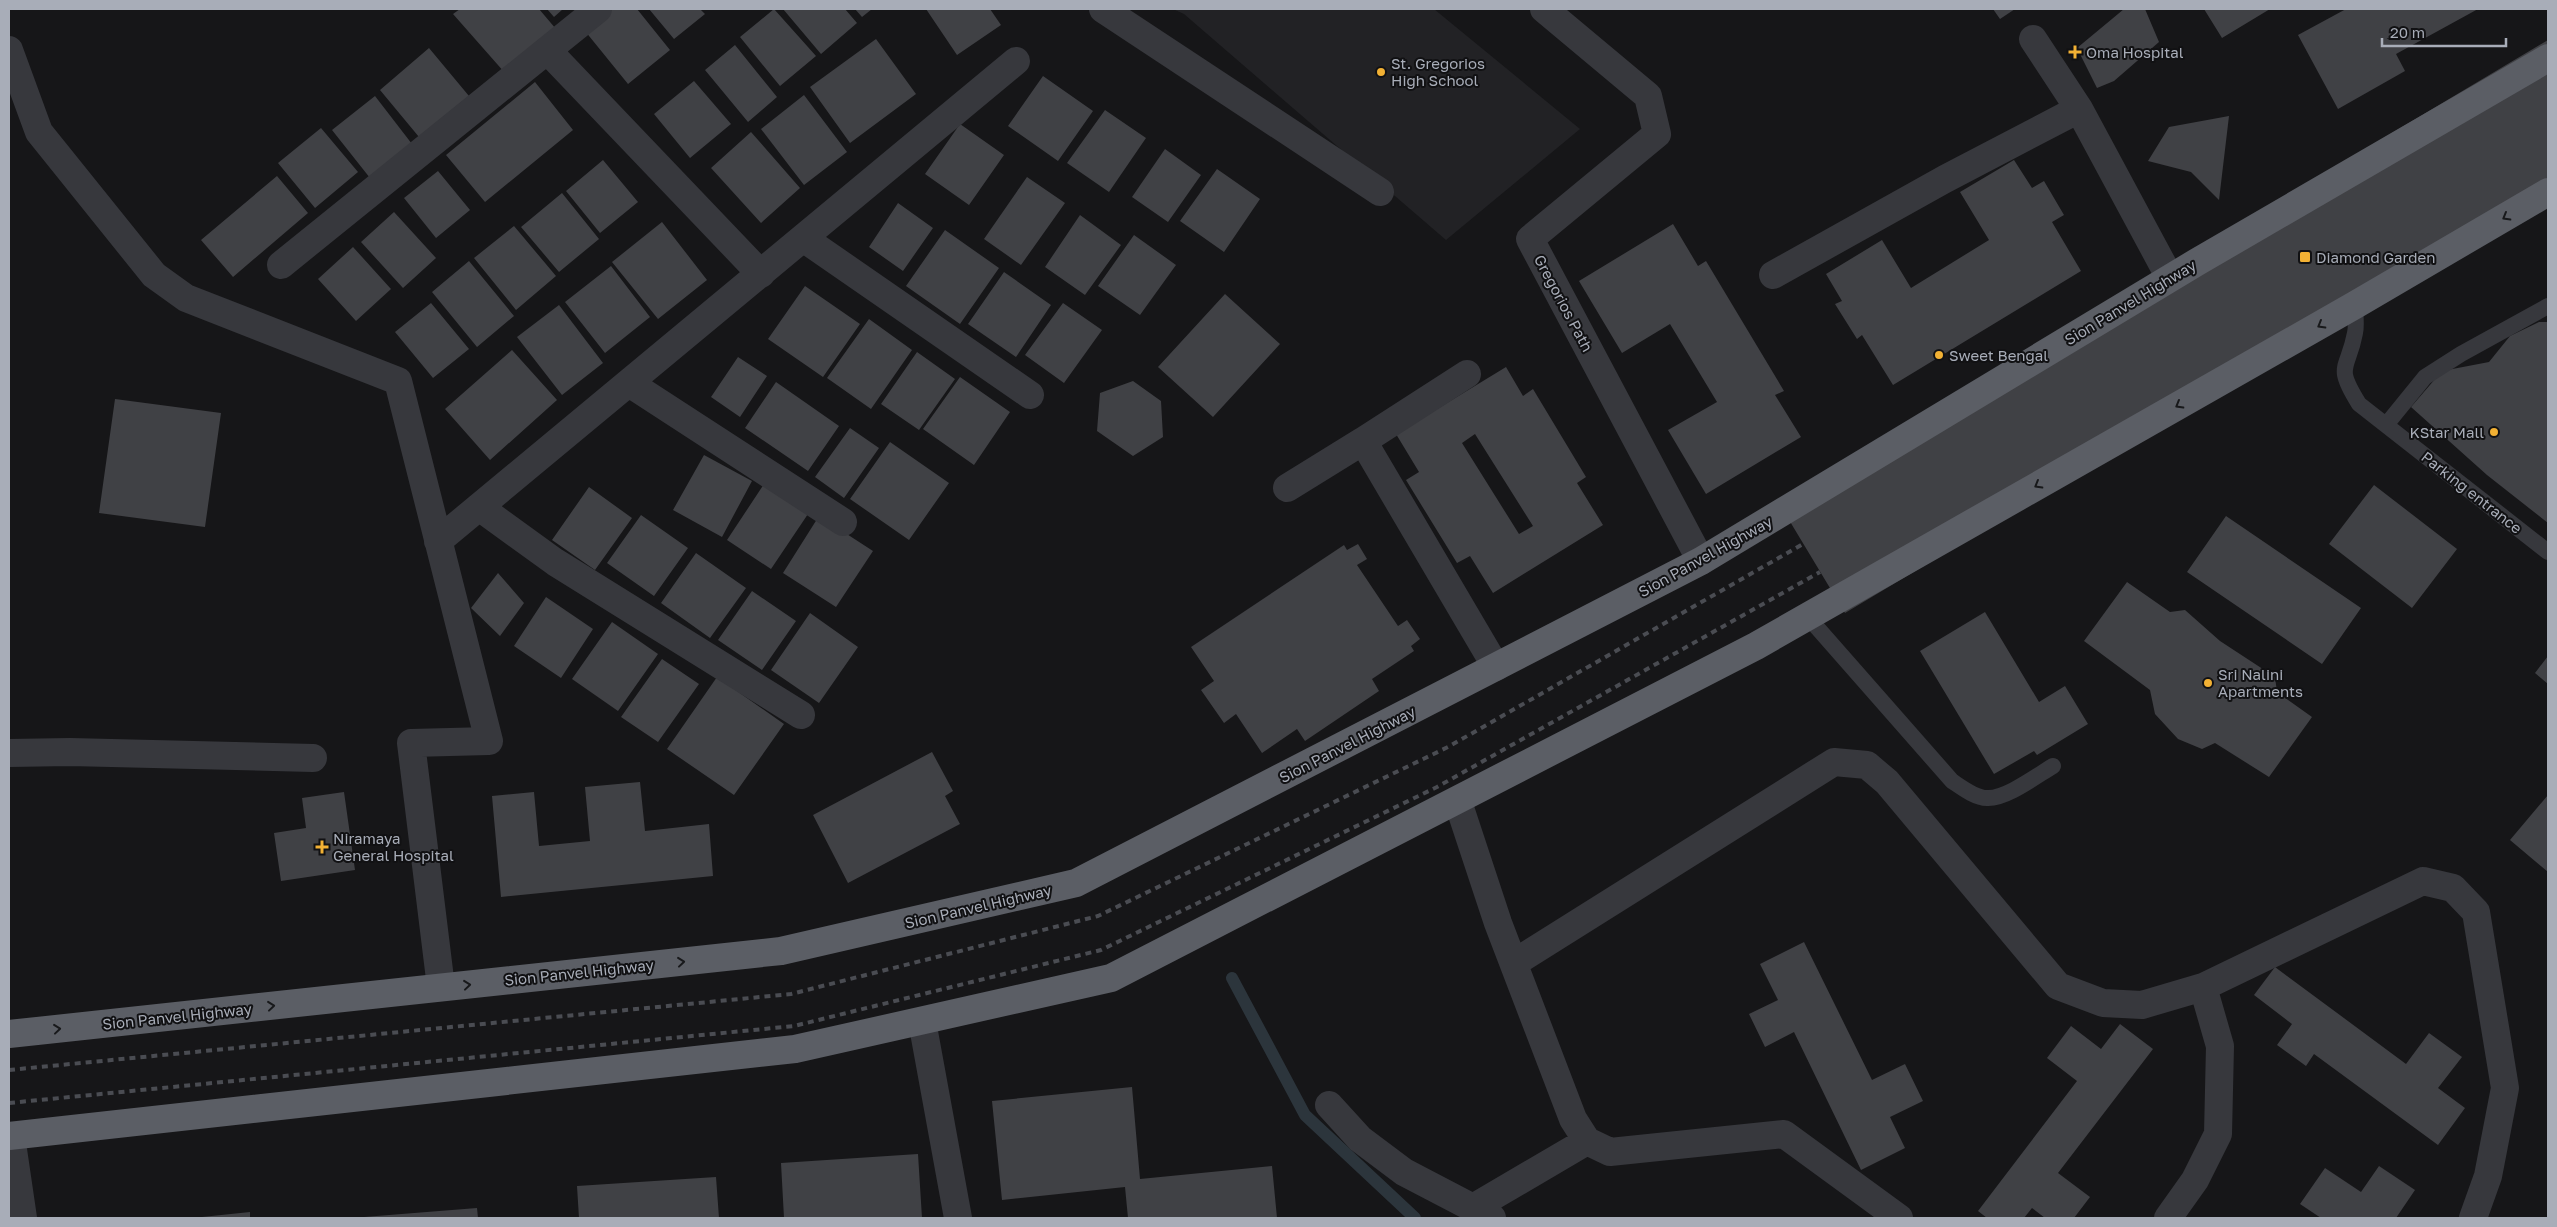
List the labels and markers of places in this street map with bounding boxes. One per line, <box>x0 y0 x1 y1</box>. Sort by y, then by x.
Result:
place label: Oma Hospital <box>2086 43 2184 61</box>
marker: Oma Hospital <box>2068 45 2082 59</box>
place label: St. Gregorios High School <box>1391 54 1485 89</box>
marker: St. Gregorios High School <box>1375 66 1387 78</box>
place label: Diamond Garden <box>2316 248 2435 266</box>
marker: Diamond Garden <box>2298 250 2312 264</box>
place label: Sweet Bengal <box>1949 346 2048 364</box>
marker: Sweet Bengal <box>1933 349 1945 361</box>
place label: KStar Mall <box>2410 423 2484 441</box>
marker: KStar Mall <box>2488 426 2500 438</box>
place label: Sri Nalini Apartments <box>2218 665 2303 700</box>
marker: Sri Nalini Apartments <box>2202 677 2214 689</box>
place label: Niramaya General Hospital <box>333 829 454 864</box>
marker: Niramaya General Hospital <box>315 840 329 854</box>

